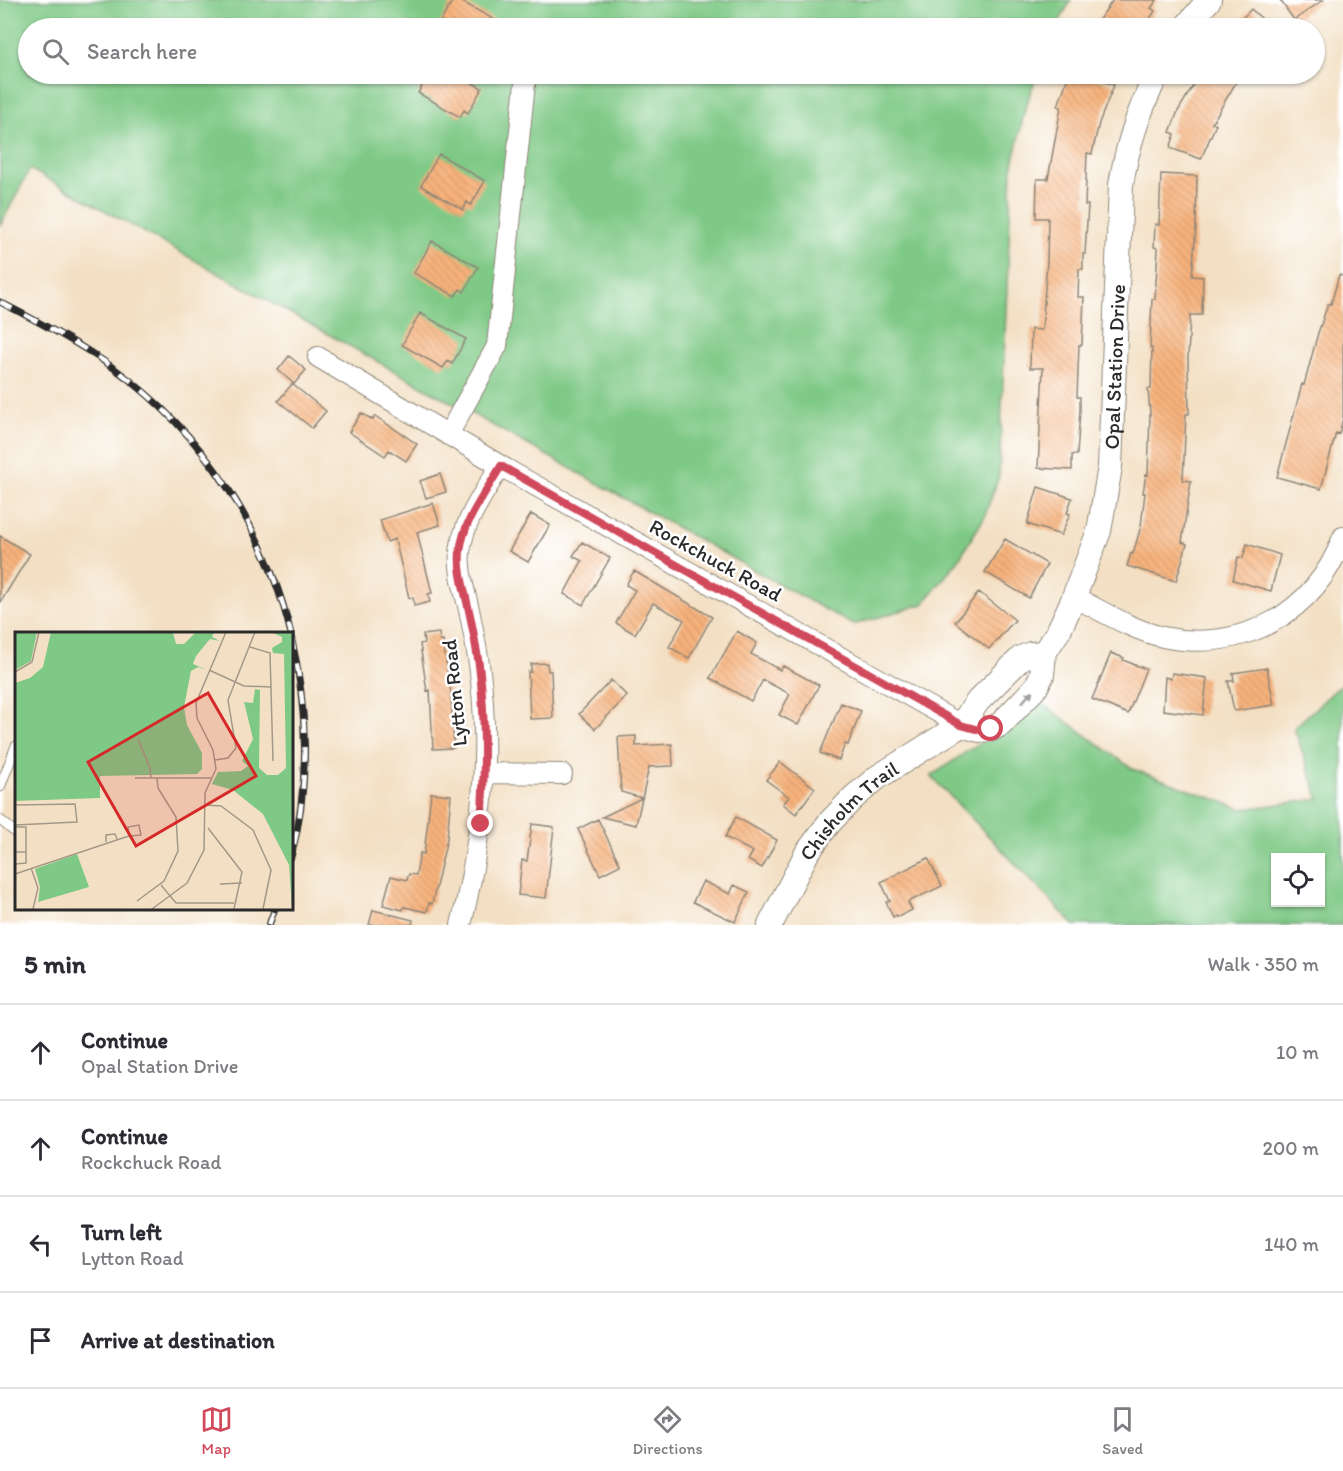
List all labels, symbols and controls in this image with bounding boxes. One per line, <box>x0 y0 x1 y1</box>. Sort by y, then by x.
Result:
search box <box>18 18 1325 84</box>
icon: search <box>39 35 72 68</box>
text: Search here <box>87 38 197 65</box>
street label: Opal Station Drive <box>1098 283 1130 450</box>
street label: Rockchuck Road <box>645 513 787 607</box>
inset map <box>15 632 292 910</box>
street label: Lytton Road <box>436 638 472 748</box>
one-way arrow <box>1020 689 1034 704</box>
route start <box>977 715 1003 741</box>
street label: Chisholm Trail <box>794 755 903 865</box>
route end <box>467 810 493 836</box>
map controls <box>1271 853 1325 907</box>
button: locate <box>1271 853 1325 907</box>
text: 5 min <box>24 948 86 980</box>
text: Walk · 350 m <box>1208 952 1319 976</box>
text: Continue <box>81 1027 168 1054</box>
icon: ahead <box>24 1036 57 1069</box>
text: 10 m <box>1276 1040 1319 1064</box>
text: Opal Station Drive <box>81 1054 238 1078</box>
text: Continue <box>81 1123 168 1150</box>
icon: ahead <box>24 1132 57 1165</box>
text: 200 m <box>1263 1136 1319 1160</box>
text: Rockchuck Road <box>81 1150 221 1174</box>
text: Turn left <box>81 1219 162 1246</box>
icon: left <box>24 1228 57 1261</box>
text: 140 m <box>1264 1232 1319 1256</box>
text: Lytton Road <box>81 1246 184 1270</box>
icon: arrive <box>24 1324 57 1357</box>
text: Arrive at destination <box>81 1327 275 1354</box>
tab: Map <box>200 1403 233 1458</box>
tab: Directions <box>632 1403 703 1458</box>
tab: Saved <box>1102 1403 1143 1458</box>

